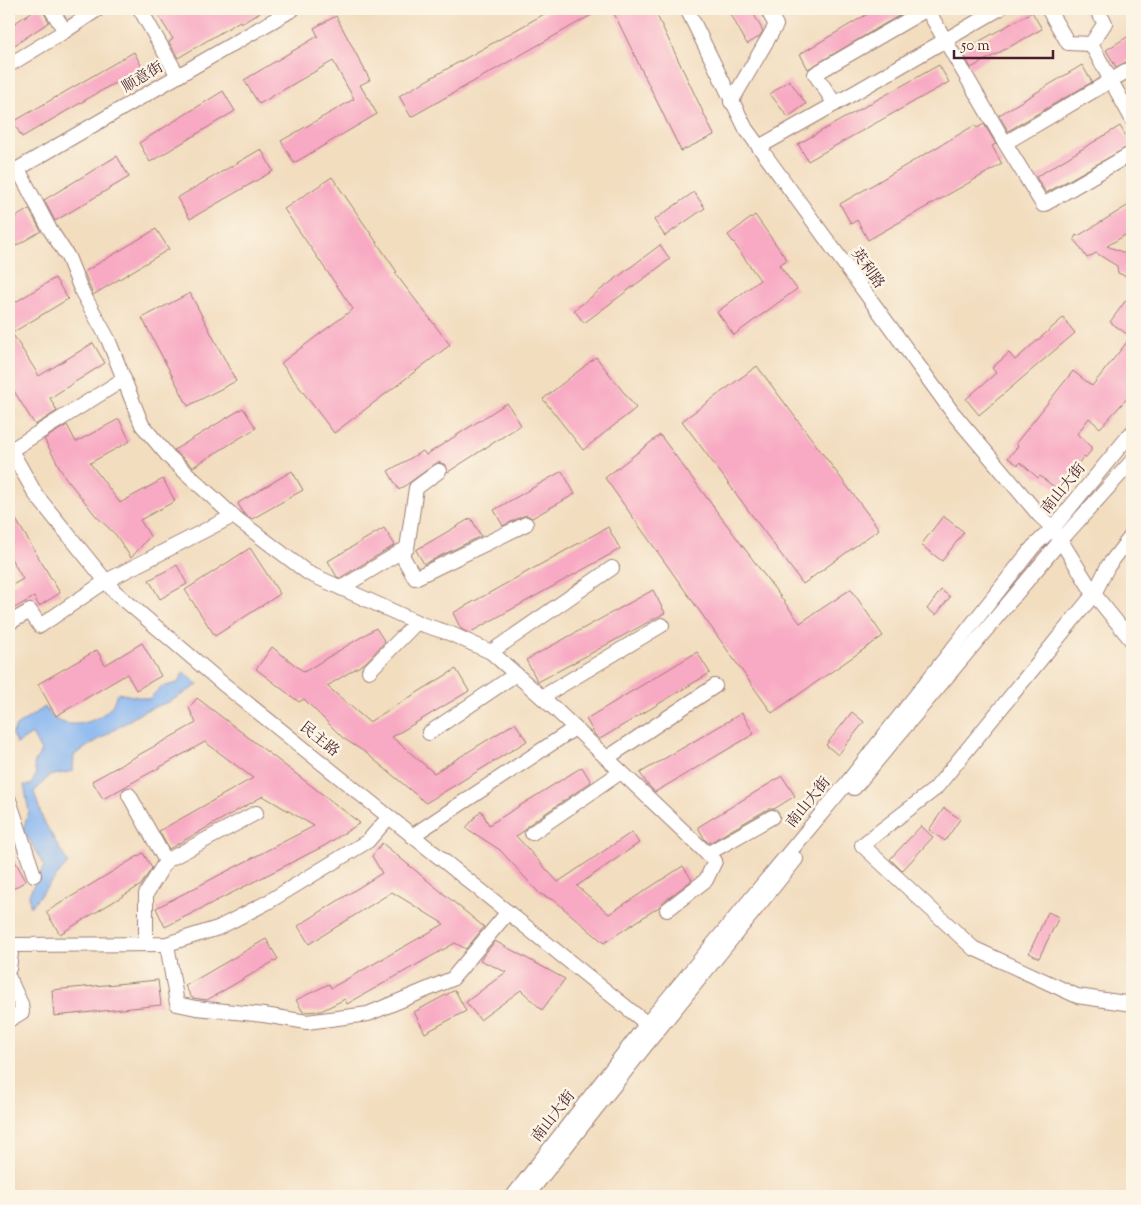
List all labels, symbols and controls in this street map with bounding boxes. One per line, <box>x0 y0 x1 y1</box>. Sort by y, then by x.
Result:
scale bar <box>954 28 1052 60</box>
text: 50 m <box>960 36 990 57</box>
street label: 顺意街 <box>118 57 168 99</box>
street label: 英利路 <box>845 245 889 293</box>
street label: 南山大街 <box>1037 459 1091 519</box>
street label: 民主路 <box>295 718 343 762</box>
street label: 南山大街 <box>782 773 836 833</box>
street label: 南山大街 <box>527 1087 581 1147</box>

